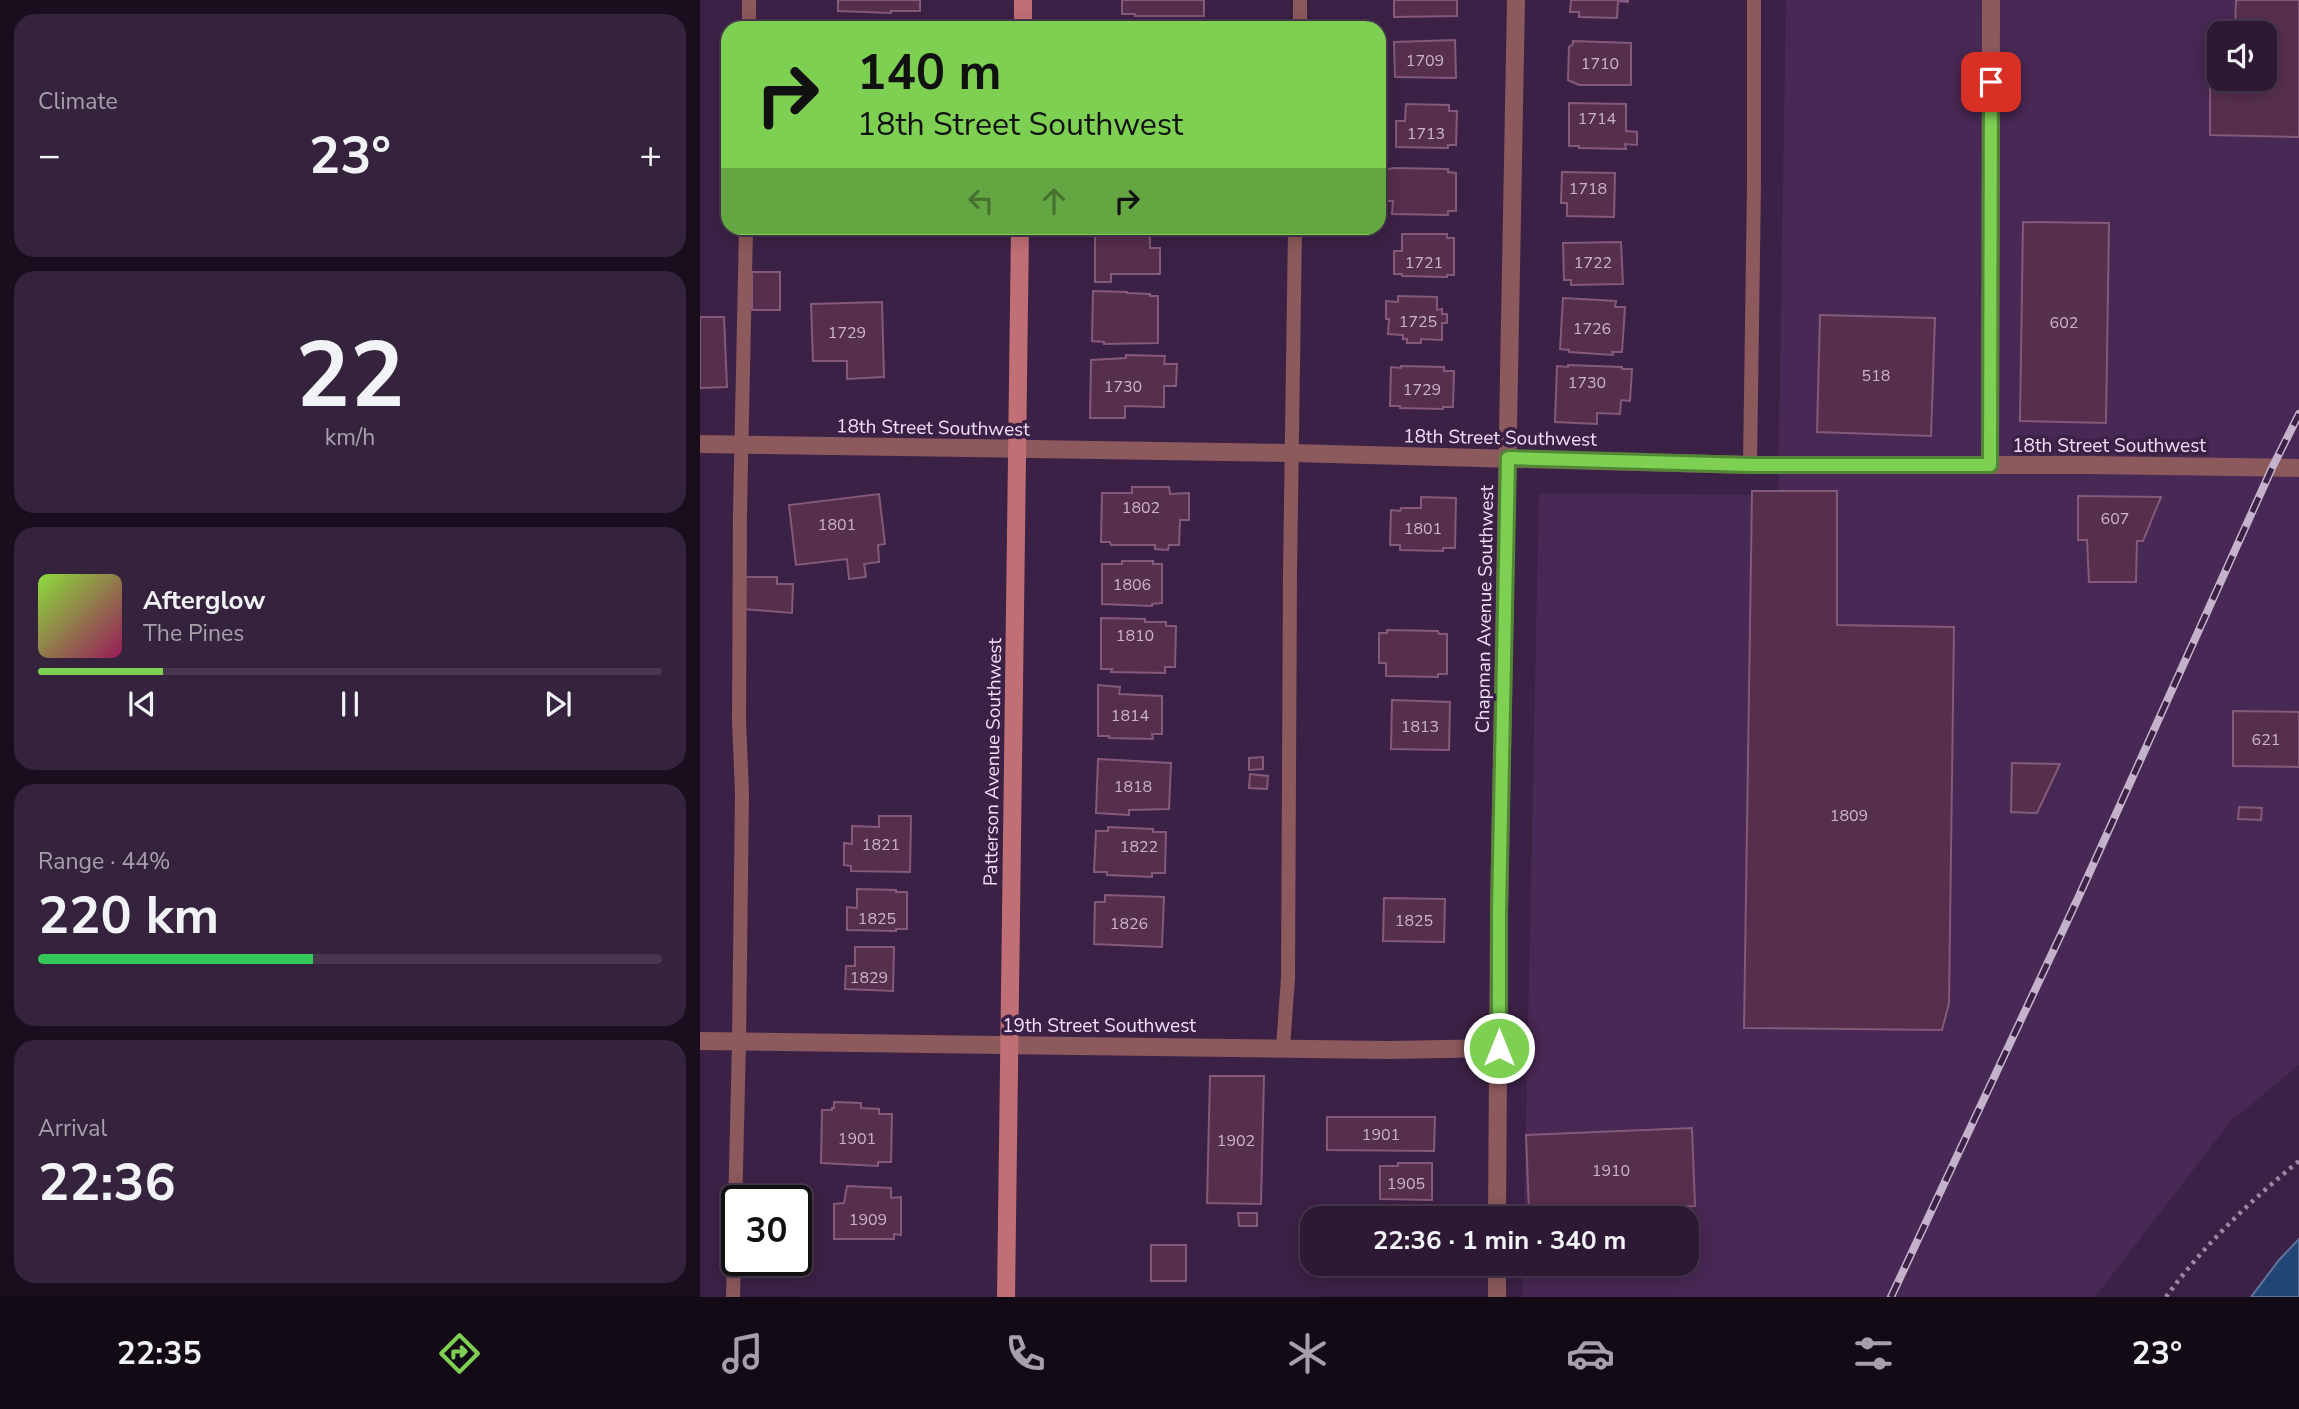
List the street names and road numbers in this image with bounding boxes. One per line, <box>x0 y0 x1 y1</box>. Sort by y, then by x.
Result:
street label: 18th Street Southwest <box>836 413 1030 443</box>
street label: 18th Street Southwest <box>1403 423 1597 453</box>
street label: 18th Street Southwest <box>2012 433 2206 459</box>
street label: Chapman Avenue Southwest <box>1470 484 1500 733</box>
street label: Patterson Avenue Southwest <box>978 637 1008 886</box>
street label: 19th Street Southwest <box>1002 1013 1196 1039</box>

